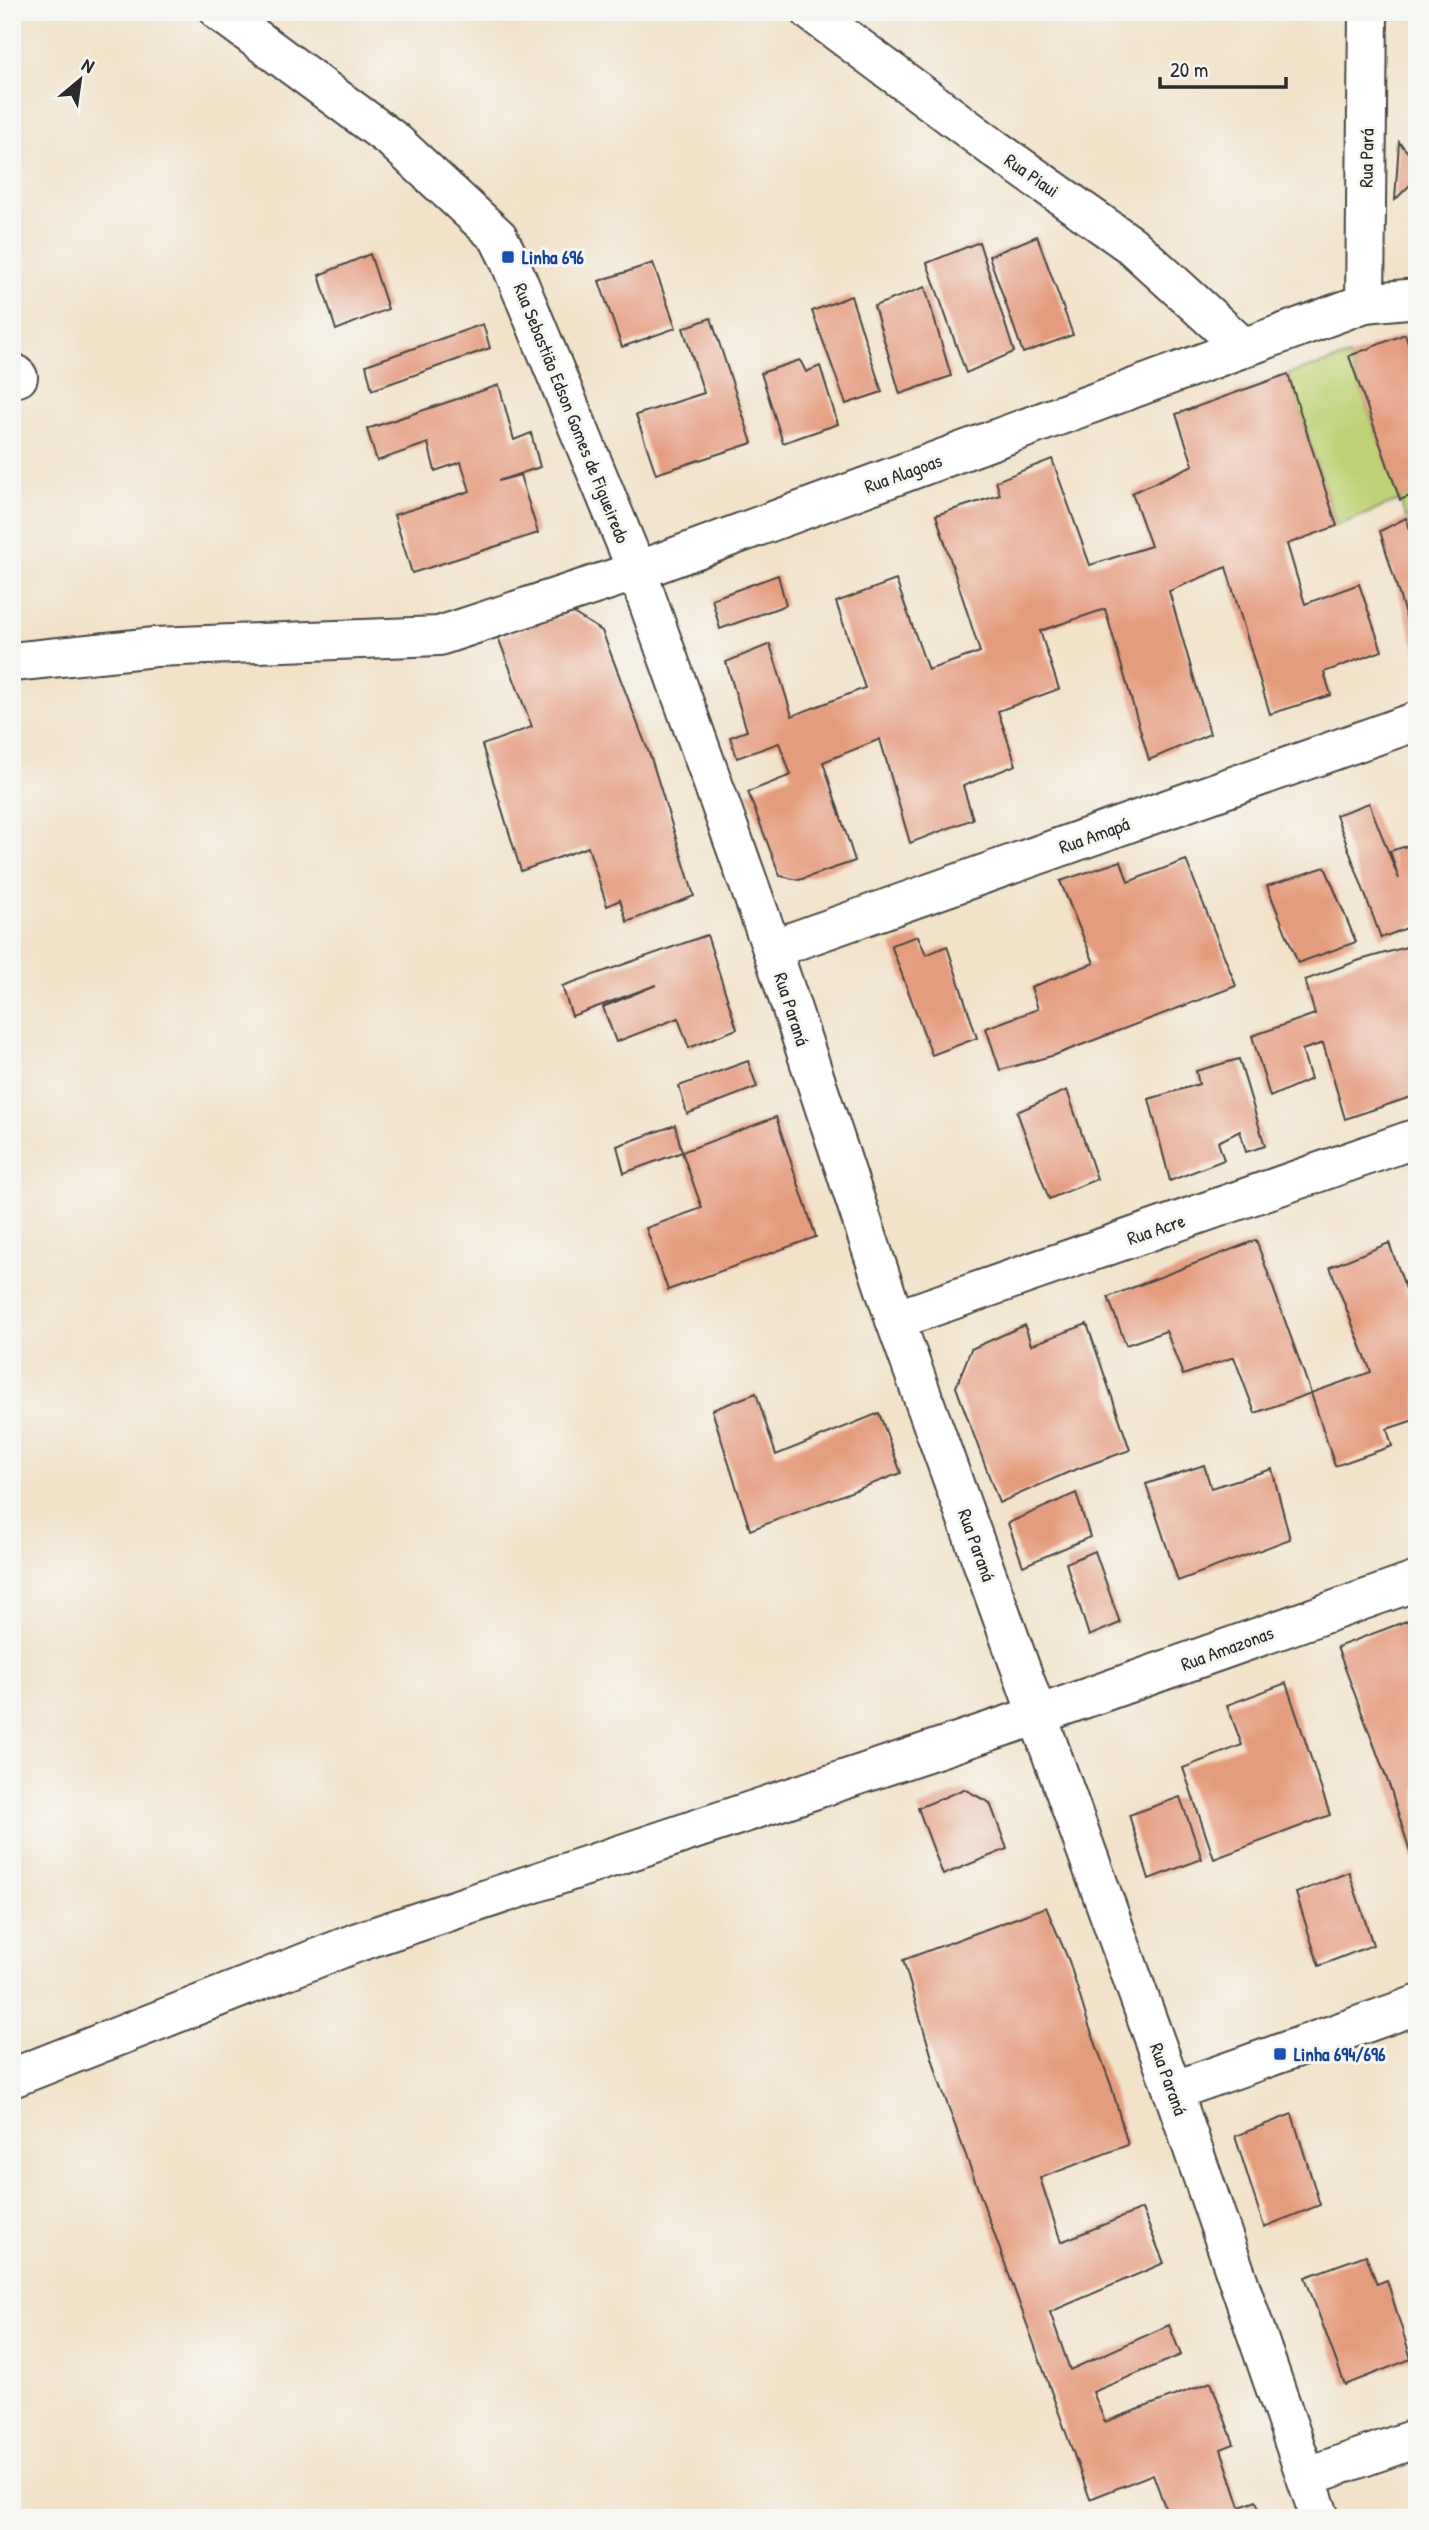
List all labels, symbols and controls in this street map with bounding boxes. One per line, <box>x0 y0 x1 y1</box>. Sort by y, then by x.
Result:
north arrow <box>46 46 116 116</box>
scale bar <box>1160 46 1286 90</box>
text: N <box>78 51 99 79</box>
text: 20 m <box>1170 55 1208 84</box>
street label: Rua Pará <box>1352 128 1380 188</box>
street label: Rua Piaui <box>1000 147 1064 203</box>
place label: Linha 696 <box>522 244 584 270</box>
marker: Linha 696 <box>500 249 516 265</box>
street label: Rua Sebastião Edson Gomes de Figueiredo <box>508 279 636 547</box>
street label: Rua Alagoas <box>861 447 945 499</box>
street label: Rua Amapá <box>1055 810 1133 860</box>
street label: Rua Paraná <box>768 969 816 1049</box>
street label: Rua Acre <box>1124 1207 1189 1251</box>
street label: Rua Paraná <box>952 1505 1002 1585</box>
street label: Rua Amazonas <box>1177 1619 1277 1677</box>
street label: Rua Paraná <box>1144 2039 1194 2119</box>
place label: Linha 694/696 <box>1294 2041 1386 2067</box>
marker: Linha 694/696 <box>1272 2046 1288 2062</box>

